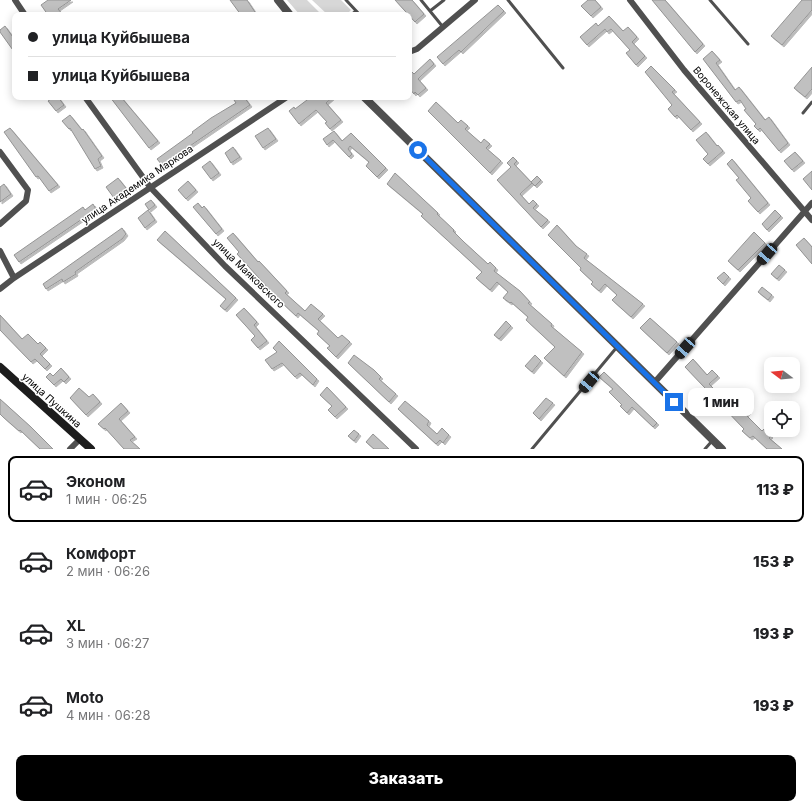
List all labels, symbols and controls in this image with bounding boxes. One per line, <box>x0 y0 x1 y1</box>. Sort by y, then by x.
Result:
text: улица Куйбышева <box>52 28 190 47</box>
street label: Воронежская улица <box>691 64 763 146</box>
text: улица Куйбышева <box>52 66 190 85</box>
route start <box>409 141 427 159</box>
street label: улица Академика Маркова <box>79 142 195 226</box>
street label: улица Маяковского <box>211 236 287 310</box>
car <box>755 241 779 267</box>
car <box>673 335 697 361</box>
north arrow <box>764 357 800 393</box>
map controls <box>764 357 800 437</box>
car <box>577 369 601 395</box>
street label: улица Пушкина <box>20 370 84 430</box>
callout: 1 мин <box>688 388 754 416</box>
route end <box>665 393 683 411</box>
text: 1 мин <box>703 394 739 410</box>
button: locate <box>764 401 800 437</box>
icon: car <box>18 471 54 507</box>
text: Эконом <box>66 472 125 491</box>
text: 113 ₽ <box>756 480 794 499</box>
text: 1 мин · 06:25 <box>66 491 147 507</box>
icon: car <box>18 543 54 579</box>
text: Комфорт <box>66 544 136 563</box>
text: 153 ₽ <box>753 552 794 571</box>
text: 2 мин · 06:26 <box>66 563 150 579</box>
icon: car <box>18 615 54 651</box>
text: XL <box>66 616 86 635</box>
text: 193 ₽ <box>753 624 794 643</box>
text: 3 мин · 06:27 <box>66 635 149 651</box>
icon: car <box>18 687 54 723</box>
text: Moto <box>66 688 104 707</box>
text: 193 ₽ <box>753 696 794 715</box>
text: 4 мин · 06:28 <box>66 707 150 723</box>
button: Заказать <box>16 755 796 801</box>

